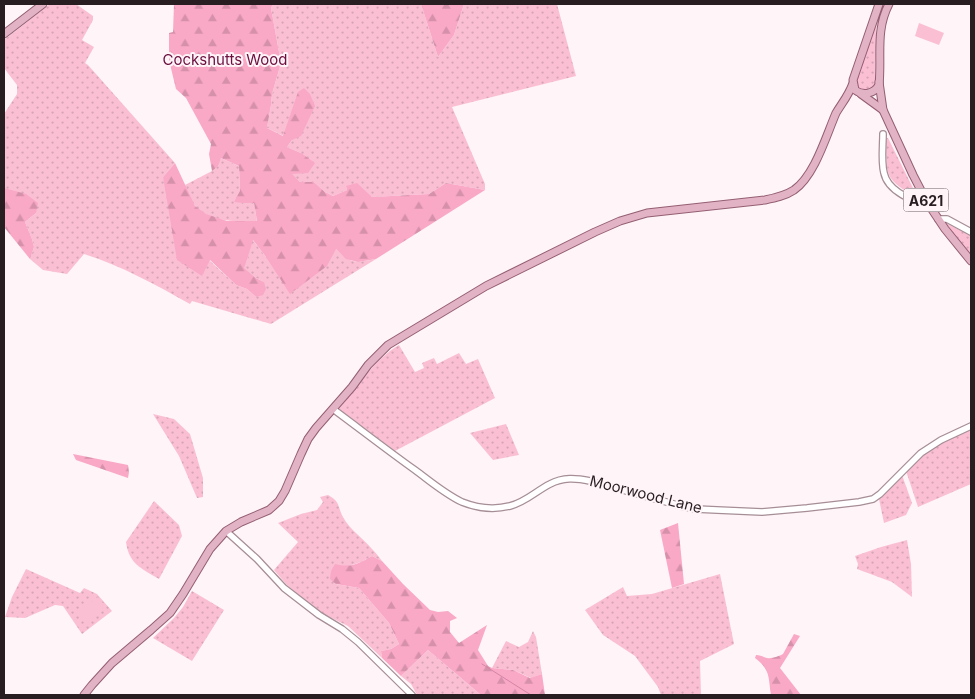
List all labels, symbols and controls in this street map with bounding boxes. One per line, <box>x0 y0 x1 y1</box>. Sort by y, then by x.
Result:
park label: Cockshutts Wood <box>162 50 288 69</box>
road number: A621 <box>904 188 948 212</box>
street label: Moorwood Lane <box>588 471 704 517</box>

